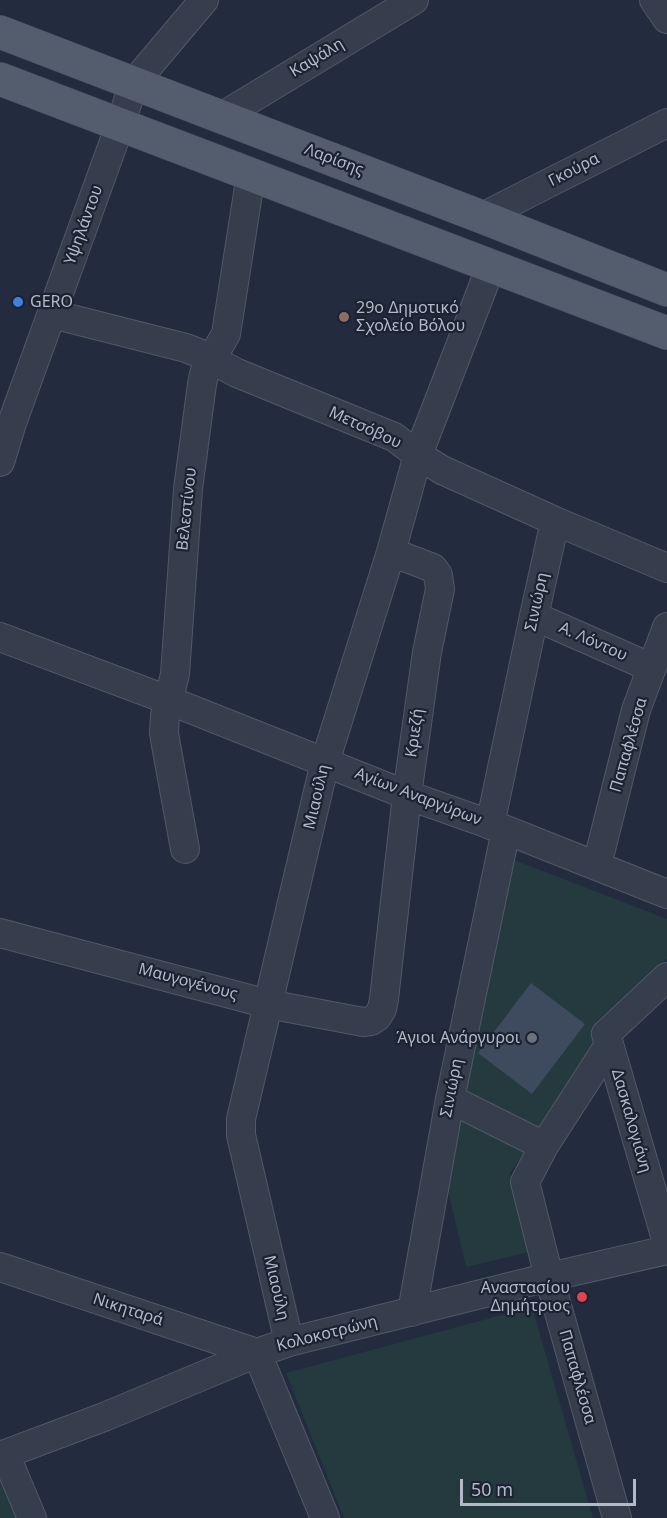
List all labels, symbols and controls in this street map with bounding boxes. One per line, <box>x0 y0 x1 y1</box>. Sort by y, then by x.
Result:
street label: Καψάλη <box>286 34 348 82</box>
street label: Λαρίσης <box>302 140 366 180</box>
street label: Γκούρα <box>545 149 603 191</box>
street label: Υψηλάντου <box>61 183 107 267</box>
place label: GERO <box>30 292 73 312</box>
marker: GERO <box>11 295 25 309</box>
place label: 29ο Δημοτικό Σχολείο Βόλου <box>356 298 465 336</box>
marker: 29ο Δημοτικό Σχολείο Βόλου <box>337 310 351 324</box>
street label: Μετσόβου <box>326 403 404 453</box>
street label: Βελεστίνου <box>173 466 201 552</box>
street label: Σινιώρη <box>521 571 553 633</box>
street label: Α. Λόντου <box>556 618 630 666</box>
street label: Παπαφλέσσα <box>606 695 652 795</box>
street label: Κριεζή <box>402 707 428 759</box>
street label: Μιαούλη <box>300 763 334 831</box>
street label: Αγίων Αναργύρων <box>352 764 484 830</box>
street label: Μαυγογένους <box>136 960 240 1004</box>
place label: Άγιοι Ανάργυροι <box>396 1028 520 1048</box>
marker: Άγιοι Ανάργυροι <box>525 1031 539 1045</box>
street label: Σινιώρη <box>437 1057 467 1119</box>
street label: Δασκαλογιάνη <box>607 1067 655 1175</box>
street label: Μιαούλη <box>259 1254 293 1322</box>
place label: Αναστασίου Δημήτριος <box>481 1278 570 1316</box>
street label: Νικηταρά <box>90 1290 166 1330</box>
marker: Αναστασίου Δημήτριος <box>575 1290 589 1304</box>
street label: Κολοκοτρώνη <box>275 1312 379 1356</box>
street label: Παπαφλέσσα <box>554 1327 600 1427</box>
scale bar <box>463 1467 638 1505</box>
text: 50 m <box>471 1477 513 1501</box>

